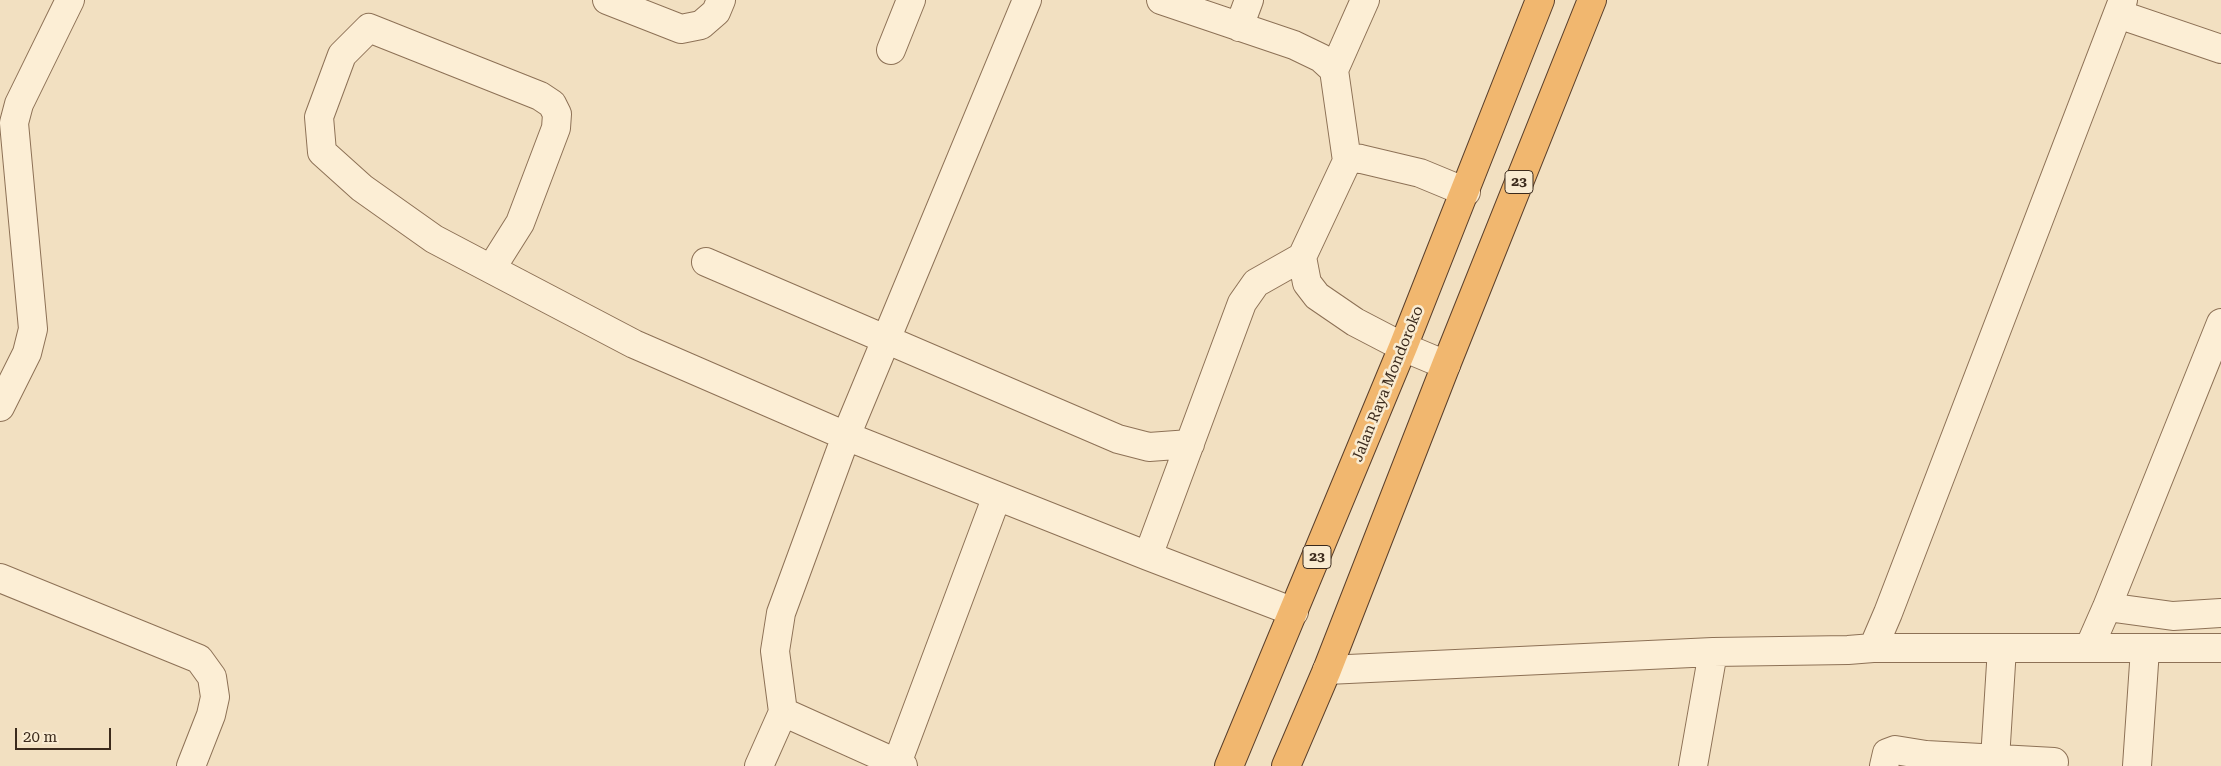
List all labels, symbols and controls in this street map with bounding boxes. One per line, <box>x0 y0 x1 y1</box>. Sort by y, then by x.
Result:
road number: 23 <box>1505 170 1533 193</box>
street label: Jalan Raya Mondoroko <box>1349 304 1427 464</box>
road number: 23 <box>1303 546 1331 568</box>
scale bar <box>18 718 114 750</box>
text: 20 m <box>23 728 57 746</box>

